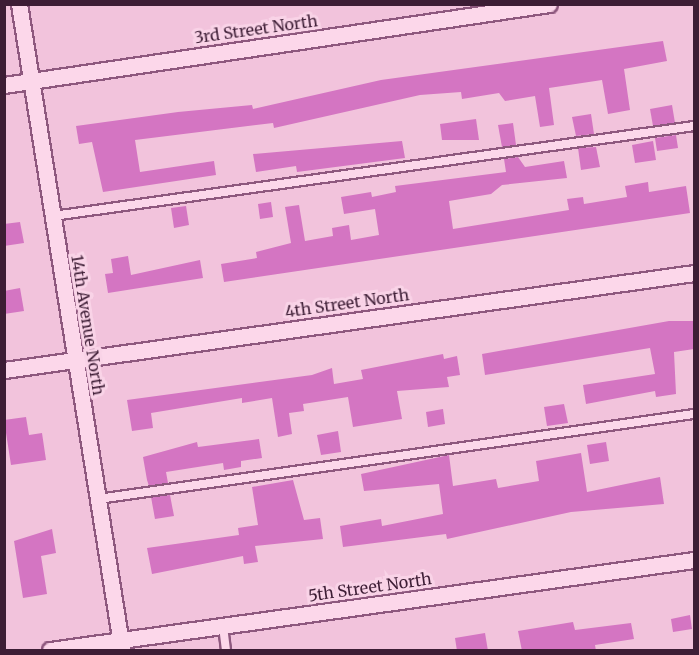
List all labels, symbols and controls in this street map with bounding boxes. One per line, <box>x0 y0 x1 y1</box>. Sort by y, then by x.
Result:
street label: 3rd Street North <box>193 11 319 47</box>
street label: 14th Avenue North <box>67 253 109 397</box>
street label: 4th Street North <box>284 285 410 321</box>
street label: 5th Street North <box>307 569 433 605</box>

